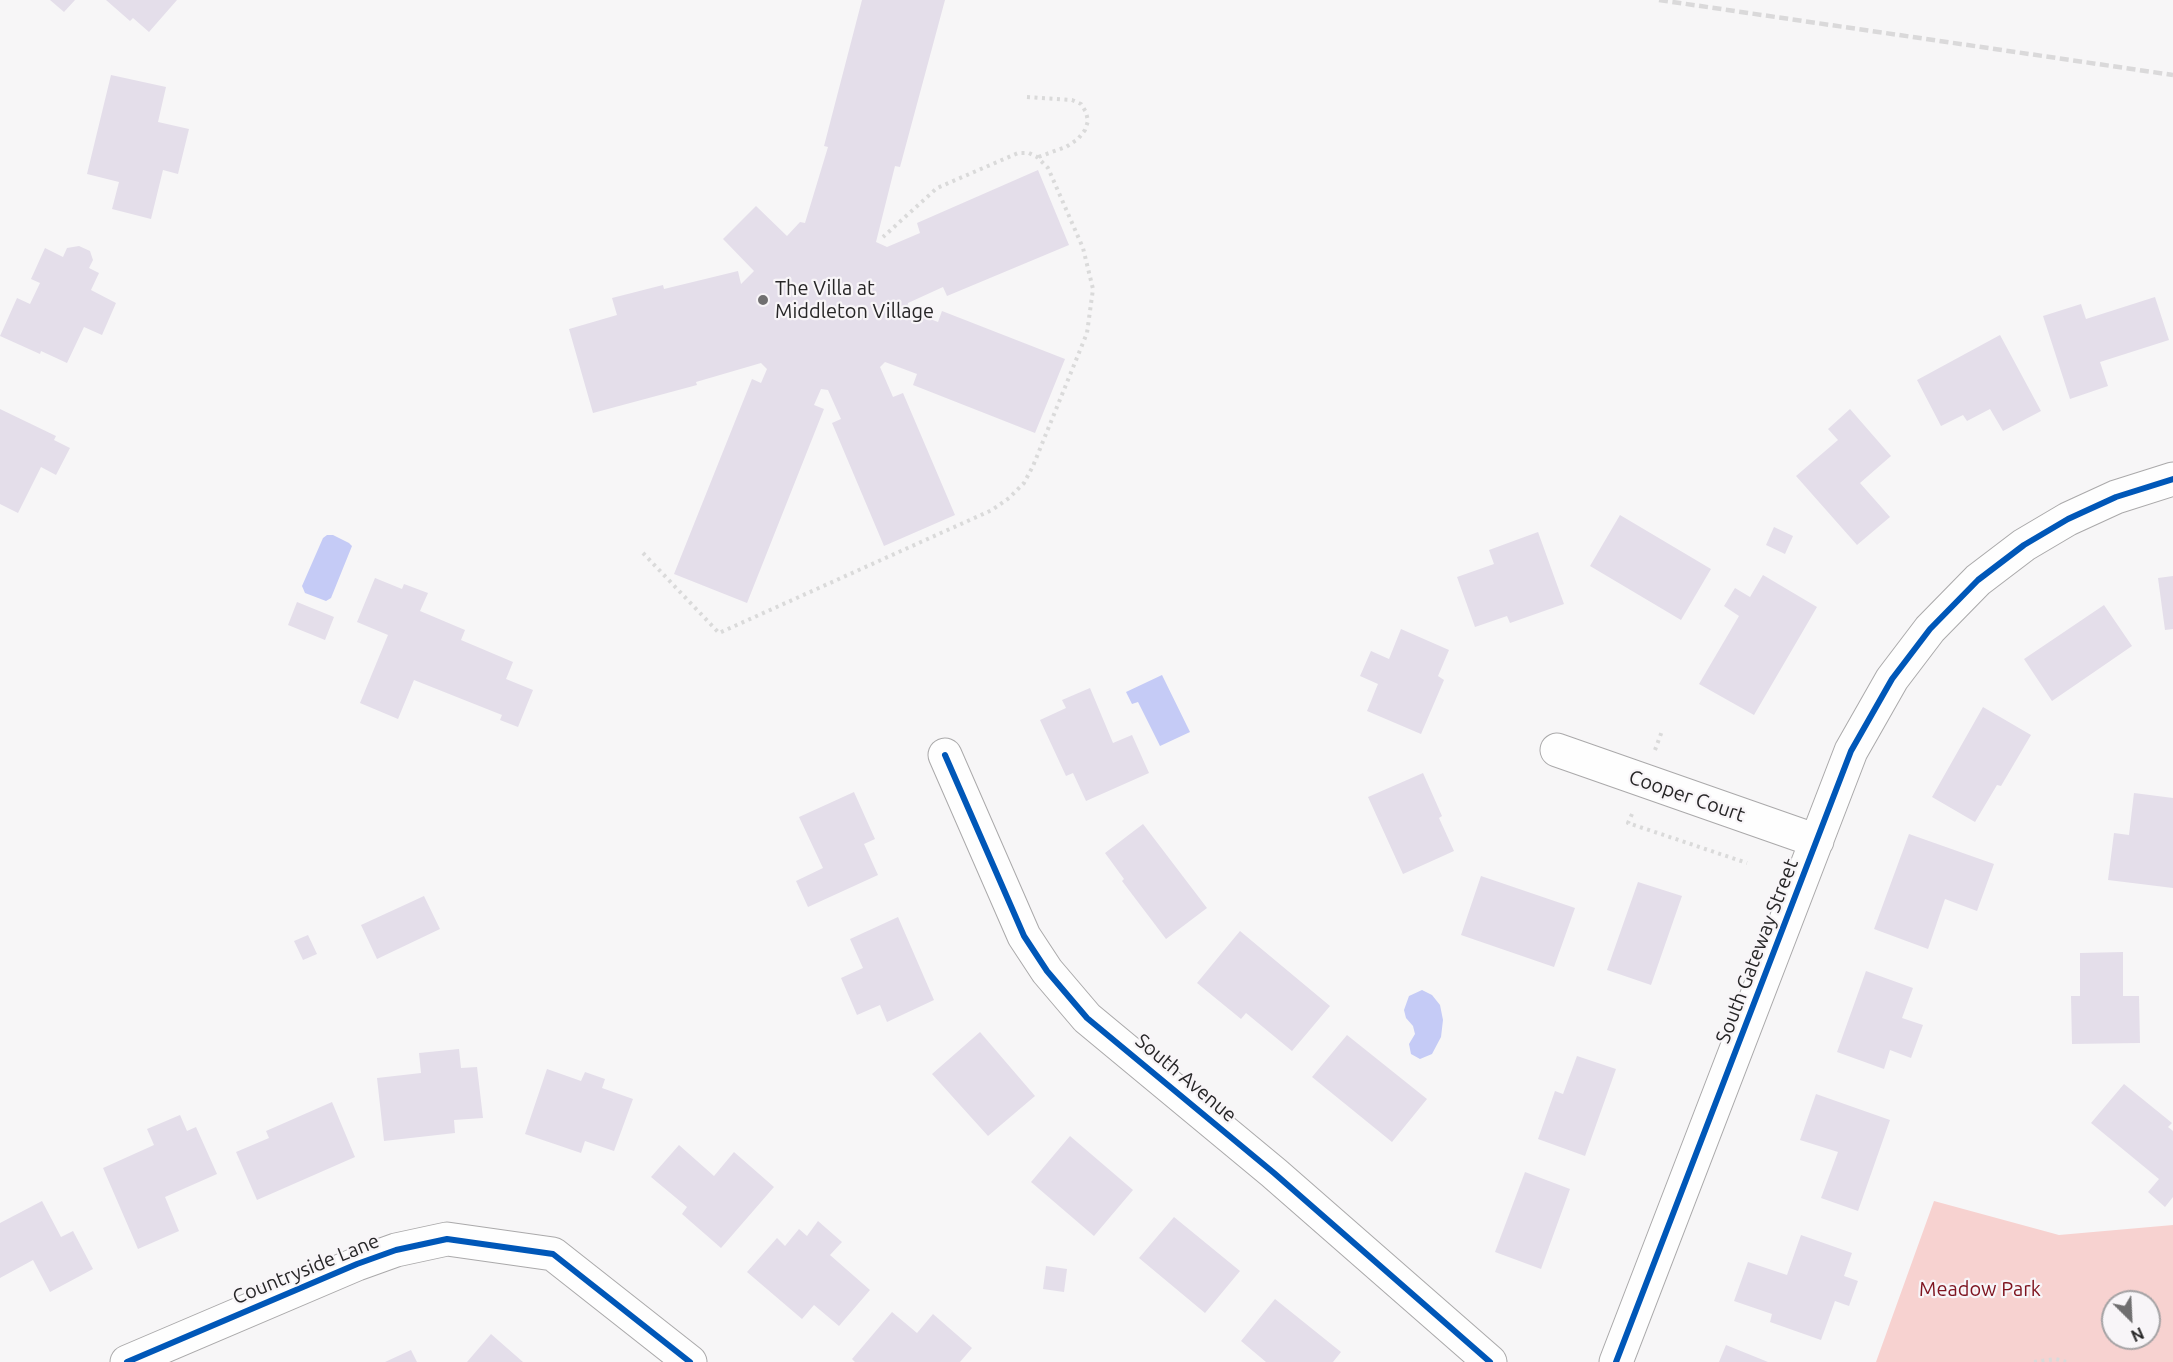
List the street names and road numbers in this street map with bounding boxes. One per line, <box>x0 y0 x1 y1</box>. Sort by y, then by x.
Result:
street label: Cooper Court <box>1626 765 1748 827</box>
street label: South Gateway Street <box>1711 855 1803 1047</box>
street label: South Avenue <box>1130 1029 1242 1127</box>
street label: Countryside Lane <box>229 1229 383 1309</box>

